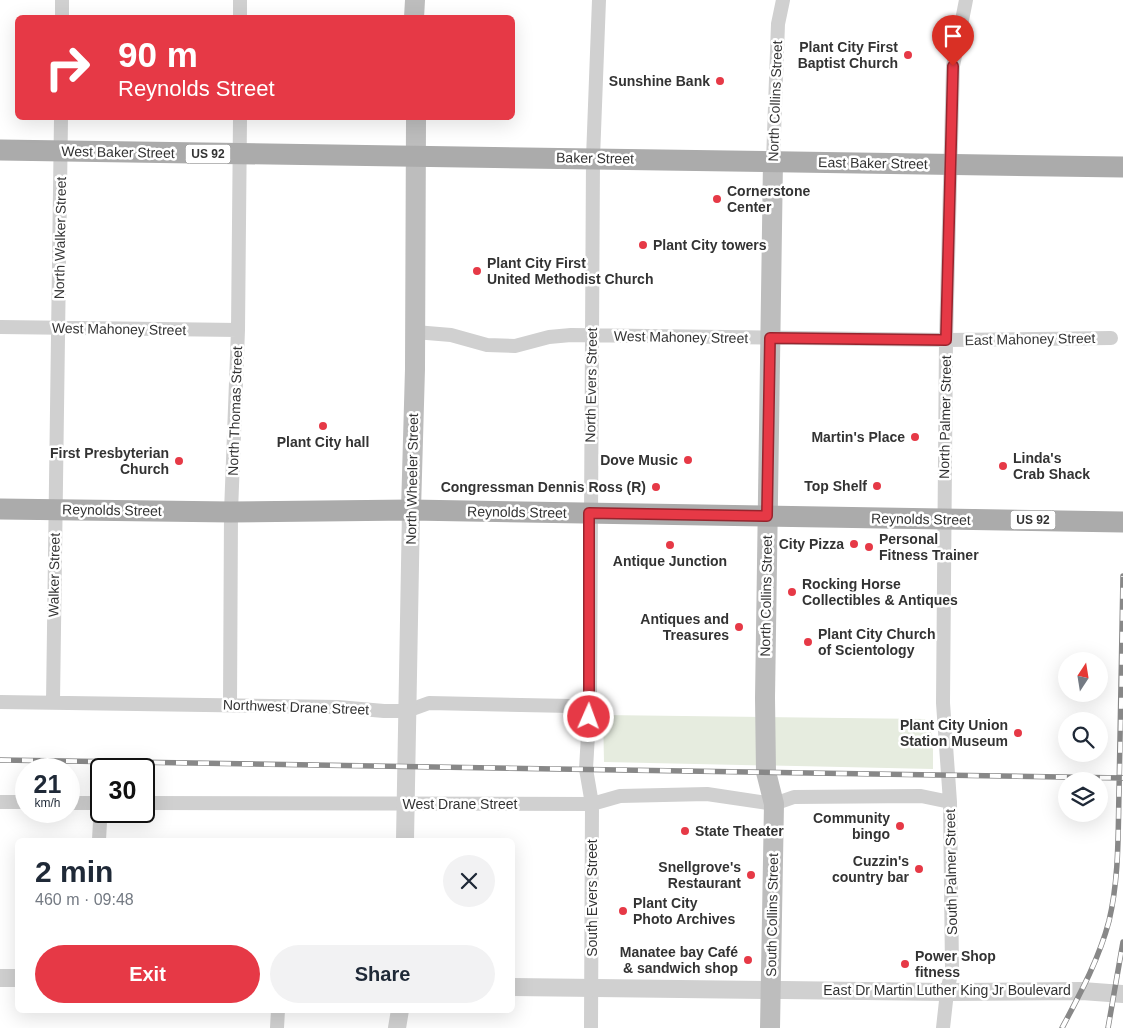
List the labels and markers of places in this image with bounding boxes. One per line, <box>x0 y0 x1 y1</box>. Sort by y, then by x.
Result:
pin <box>932 15 974 66</box>
place label: Plant City First Baptist Church <box>798 39 898 71</box>
marker: Plant City First Baptist Church <box>902 49 914 61</box>
place label: Sunshine Bank <box>609 73 710 89</box>
marker: Sunshine Bank <box>714 75 726 87</box>
place label: Cornerstone Center <box>727 183 810 215</box>
marker: Cornerstone Center <box>711 193 723 205</box>
place label: Plant City towers <box>653 237 767 253</box>
marker: Plant City towers <box>637 239 649 251</box>
place label: Plant City First United Methodist Church <box>487 255 653 287</box>
marker: Plant City First United Methodist Church <box>471 265 483 277</box>
marker: Plant City hall <box>317 420 329 432</box>
place label: Martin's Place <box>811 429 905 445</box>
marker: Martin's Place <box>909 431 921 443</box>
place label: Plant City hall <box>277 434 369 450</box>
place label: First Presbyterian Church <box>50 445 169 477</box>
place label: Linda's Crab Shack <box>1013 450 1090 482</box>
place label: Dove Music <box>600 452 678 468</box>
marker: Dove Music <box>682 454 694 466</box>
marker: First Presbyterian Church <box>173 455 185 467</box>
marker: Linda's Crab Shack <box>997 460 1009 472</box>
place label: Top Shelf <box>804 478 867 494</box>
place label: Congressman Dennis Ross (R) <box>441 479 646 495</box>
marker: Top Shelf <box>871 480 883 492</box>
marker: Congressman Dennis Ross (R) <box>650 481 662 493</box>
place label: Personal Fitness Trainer <box>879 531 979 563</box>
place label: City Pizza <box>779 536 844 552</box>
marker: City Pizza <box>848 538 860 550</box>
marker: Antique Junction <box>664 539 676 551</box>
marker: Personal Fitness Trainer <box>863 541 875 553</box>
place label: Antique Junction <box>613 553 727 569</box>
place label: Rocking Horse Collectibles & Antiques <box>802 576 958 608</box>
marker: Rocking Horse Collectibles & Antiques <box>786 586 798 598</box>
place label: Antiques and Treasures <box>640 611 729 643</box>
marker: Antiques and Treasures <box>733 621 745 633</box>
place label: Plant City Church of Scientology <box>818 626 935 658</box>
marker: Plant City Church of Scientology <box>802 636 814 648</box>
place label: Plant City Union Station Museum <box>900 717 1008 749</box>
marker: Plant City Union Station Museum <box>1012 727 1024 739</box>
place label: Community bingo <box>813 810 890 842</box>
marker: Community bingo <box>894 820 906 832</box>
place label: State Theater <box>695 823 784 839</box>
marker: State Theater <box>679 825 691 837</box>
place label: Cuzzin's country bar <box>832 853 910 885</box>
place label: Snellgrove's Restaurant <box>658 859 741 891</box>
marker: Cuzzin's country bar <box>913 863 925 875</box>
marker: Snellgrove's Restaurant <box>745 869 757 881</box>
place label: Plant City Photo Archives <box>633 895 735 927</box>
marker: Plant City Photo Archives <box>617 905 629 917</box>
place label: Manatee bay Café & sandwich shop <box>620 944 738 976</box>
place label: Power Shop fitness <box>915 948 996 980</box>
marker: Manatee bay Café & sandwich shop <box>742 954 754 966</box>
marker: Power Shop fitness <box>899 958 911 970</box>

